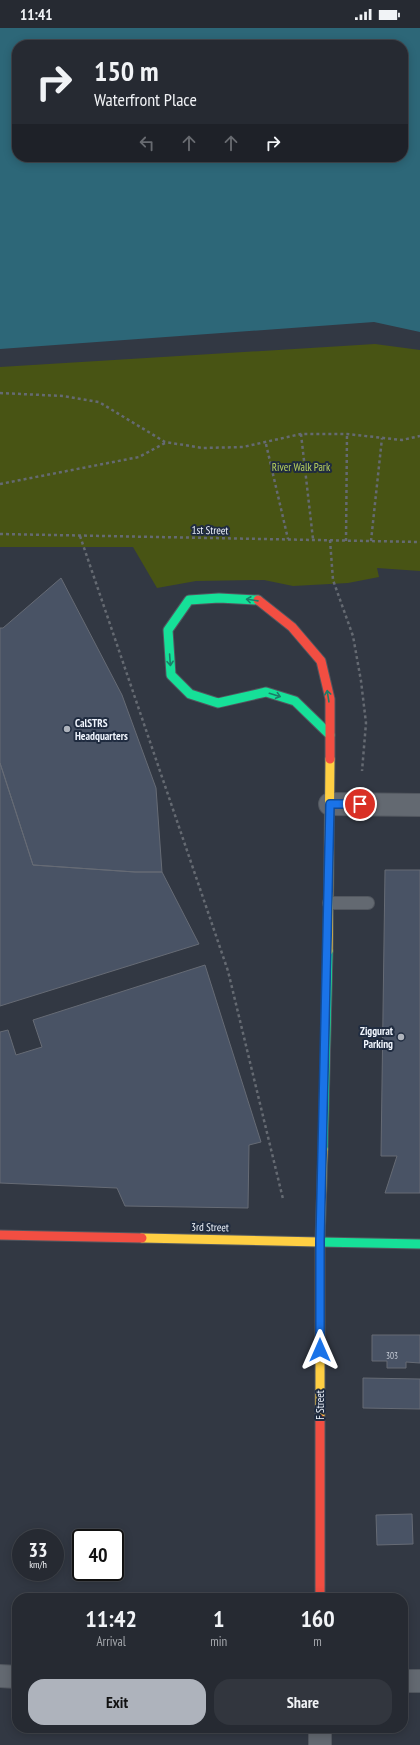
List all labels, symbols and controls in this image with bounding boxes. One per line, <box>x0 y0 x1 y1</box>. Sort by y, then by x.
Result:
text: 11:41 <box>20 5 52 24</box>
text: 150 m <box>94 52 158 89</box>
icon: right <box>28 56 80 108</box>
text: Waterfront Place <box>94 88 197 111</box>
icon: left <box>136 132 158 154</box>
icon: ahead <box>178 132 200 154</box>
icon: ahead <box>220 132 242 154</box>
icon: right <box>262 132 284 154</box>
park label: River Walk Park <box>272 460 331 474</box>
street label: 1st Street <box>191 523 229 537</box>
one-way arrow <box>246 596 259 603</box>
one-way arrow <box>166 653 173 666</box>
one-way arrow <box>324 690 332 703</box>
one-way arrow <box>268 692 281 699</box>
place label: CalSTRS Headquarters <box>75 716 128 743</box>
marker: CalSTRS Headquarters <box>62 724 72 734</box>
pin <box>343 787 377 821</box>
icon: arrive <box>349 793 371 815</box>
place label: Ziggurat Parking <box>360 1024 394 1051</box>
marker: Ziggurat Parking <box>396 1032 406 1042</box>
street label: 3rd Street <box>191 1220 229 1234</box>
position arrow <box>299 1329 341 1371</box>
house number: 303 <box>386 1350 398 1361</box>
street label: F Street <box>313 1390 327 1420</box>
speed limit sign: 40 <box>72 1529 124 1581</box>
text: 33 <box>28 1537 48 1563</box>
text: km/h <box>29 1558 47 1571</box>
text: 11:42 <box>85 1603 137 1634</box>
text: 1 <box>213 1603 224 1634</box>
text: 160 <box>300 1603 335 1634</box>
text: Arrival <box>96 1633 126 1650</box>
text: min <box>210 1633 227 1650</box>
text: m <box>313 1633 322 1650</box>
button: Exit <box>28 1679 206 1725</box>
button: Share <box>214 1679 392 1725</box>

